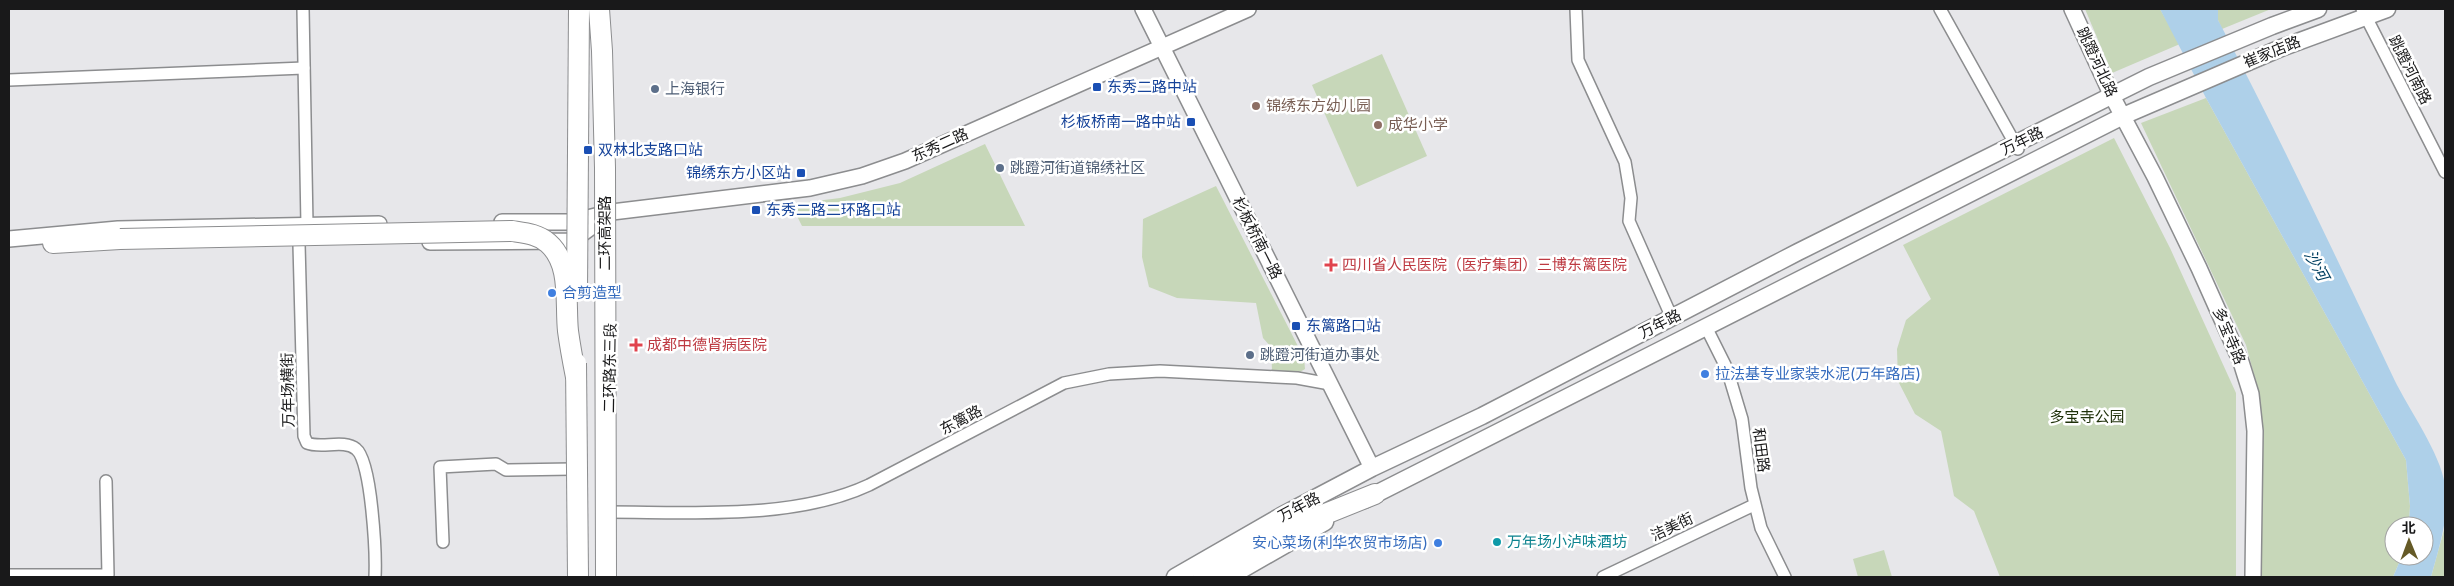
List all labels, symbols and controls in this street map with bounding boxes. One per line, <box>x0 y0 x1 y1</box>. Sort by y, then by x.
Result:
street label: 跳蹬河北路 <box>2073 24 2122 100</box>
street label: 崔家店路 <box>2240 31 2303 72</box>
street label: 跳蹬河南路 <box>2385 32 2436 108</box>
place label: 东秀二路中站 <box>1107 77 1197 96</box>
place label: 上海银行 <box>665 79 725 98</box>
marker: 东秀二路中站 <box>1091 81 1103 93</box>
marker: 上海银行 <box>649 83 661 95</box>
place label: 锦绣东方幼儿园 <box>1266 96 1371 115</box>
marker: 锦绣东方幼儿园 <box>1250 100 1262 112</box>
place label: 杉板桥南一路中站 <box>1061 112 1181 131</box>
place label: 成华小学 <box>1388 115 1448 134</box>
marker: 杉板桥南一路中站 <box>1185 116 1197 128</box>
marker: 成华小学 <box>1372 119 1384 131</box>
street label: 万年路 <box>1997 122 2046 159</box>
street label: 东秀二路 <box>909 124 971 165</box>
place label: 双林北支路口站 <box>598 140 703 159</box>
marker: 双林北支路口站 <box>582 144 594 156</box>
place label: 跳蹬河街道锦绣社区 <box>1010 158 1145 177</box>
marker: 跳蹬河街道锦绣社区 <box>994 162 1006 174</box>
place label: 锦绣东方小区站 <box>686 163 791 182</box>
marker: 锦绣东方小区站 <box>795 167 807 179</box>
street label: 杉板桥南一路 <box>1229 193 1286 282</box>
street label: 二环高架路 <box>595 195 614 271</box>
place label: 东秀二路二环路口站 <box>766 200 901 219</box>
marker: 东秀二路二环路口站 <box>750 204 762 216</box>
water label: 沙河 <box>2300 246 2335 286</box>
place label: 四川省人民医院（医疗集团）三博东篱医院 <box>1342 255 1627 274</box>
marker: 四川省人民医院（医疗集团）三博东篱医院 <box>1324 258 1338 272</box>
place label: 合剪造型 <box>562 283 622 302</box>
marker: 合剪造型 <box>546 287 558 299</box>
street label: 多宝寺路 <box>2209 304 2250 367</box>
street label: 万年路 <box>1635 305 1684 342</box>
place label: 东篱路口站 <box>1306 316 1381 335</box>
marker: 东篱路口站 <box>1290 320 1302 332</box>
street label: 二环路东三段 <box>599 323 620 413</box>
place label: 成都中德肾病医院 <box>647 335 767 354</box>
marker: 成都中德肾病医院 <box>629 338 643 352</box>
place label: 跳蹬河街道办事处 <box>1260 345 1380 364</box>
marker: 跳蹬河街道办事处 <box>1244 349 1256 361</box>
street label: 万年场横街 <box>277 352 298 428</box>
place label: 拉法基专业家装水泥(万年路店) <box>1715 364 1921 383</box>
marker: 拉法基专业家装水泥(万年路店) <box>1699 368 1711 380</box>
street label: 东篱路 <box>936 401 985 439</box>
park label: 多宝寺公园 <box>2049 407 2125 426</box>
street label: 和田路 <box>1749 426 1774 473</box>
street label: 万年路 <box>1274 488 1323 526</box>
street label: 洁美街 <box>1647 508 1696 545</box>
north arrow <box>2384 516 2434 566</box>
text: 北 <box>2402 519 2416 536</box>
place label: 万年场小泸味酒坊 <box>1507 532 1627 551</box>
place label: 安心菜场(利华农贸市场店) <box>1252 533 1428 552</box>
marker: 万年场小泸味酒坊 <box>1491 536 1503 548</box>
marker: 安心菜场(利华农贸市场店) <box>1432 537 1444 549</box>

